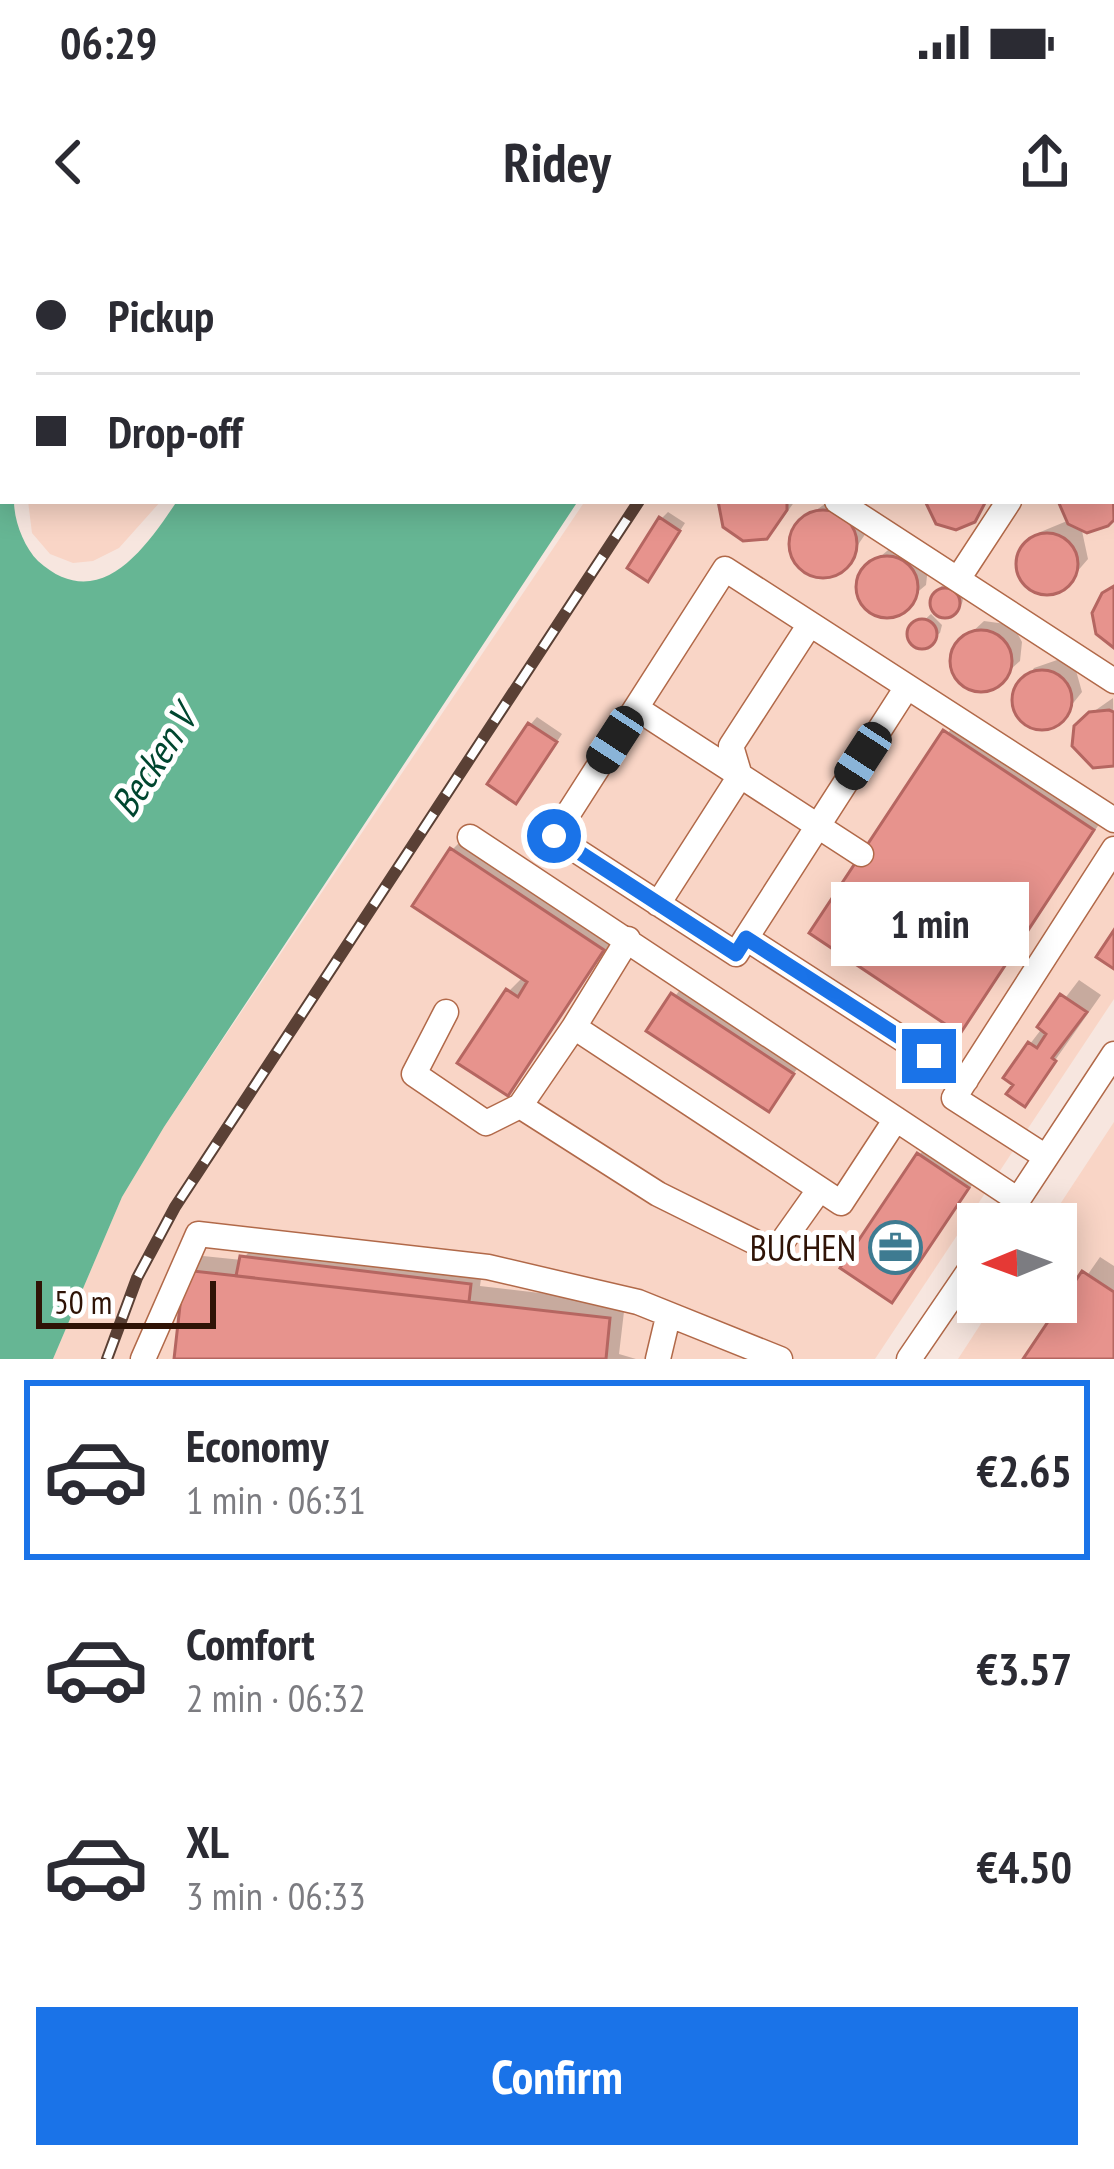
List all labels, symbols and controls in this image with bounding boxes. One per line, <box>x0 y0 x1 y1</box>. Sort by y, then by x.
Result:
text: 06:29 <box>60 13 157 71</box>
text: Ridey <box>503 127 611 197</box>
icon: back <box>36 129 102 195</box>
icon: share <box>1012 129 1078 195</box>
text: Pickup <box>108 286 214 344</box>
text: Drop-off <box>108 402 242 460</box>
water label: Becken V <box>99 690 211 826</box>
car <box>580 700 650 780</box>
car <box>828 716 898 796</box>
route start <box>527 809 581 863</box>
callout: 1 min <box>830 882 1028 966</box>
text: 1 min <box>891 898 969 949</box>
route end <box>902 1029 956 1083</box>
north arrow <box>957 1203 1077 1323</box>
map controls <box>957 1203 1077 1323</box>
office icon: BUCHEN <box>867 1219 923 1275</box>
place label: BUCHEN <box>750 1224 856 1271</box>
scale bar <box>36 1275 216 1328</box>
text: 50 m <box>54 1280 112 1323</box>
icon: car <box>42 1416 150 1524</box>
text: Economy <box>186 1416 329 1474</box>
text: €2.65 <box>976 1441 1072 1499</box>
text: 1 min · 06:31 <box>186 1474 366 1525</box>
icon: car <box>42 1614 150 1722</box>
text: Comfort <box>186 1614 315 1672</box>
text: €3.57 <box>976 1639 1072 1697</box>
text: 2 min · 06:32 <box>186 1672 366 1723</box>
icon: car <box>42 1812 150 1920</box>
text: XL <box>186 1812 229 1870</box>
text: €4.50 <box>976 1837 1072 1895</box>
text: 3 min · 06:33 <box>186 1870 366 1921</box>
button: Confirm <box>36 2007 1078 2145</box>

